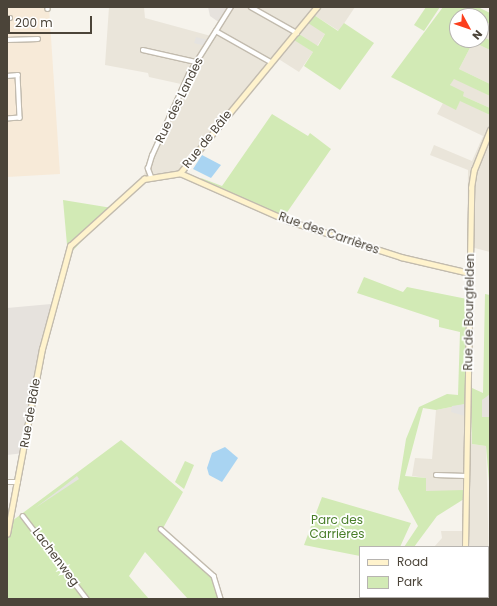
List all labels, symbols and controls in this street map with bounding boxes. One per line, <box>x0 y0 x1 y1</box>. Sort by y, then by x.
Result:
scale bar <box>10 8 94 34</box>
north arrow <box>449 8 489 48</box>
text: 200 m <box>15 14 53 31</box>
text: N <box>469 27 486 43</box>
street label: Rue des Landes <box>152 55 206 145</box>
street label: Rue de Bâle <box>179 107 235 171</box>
street label: Rue des Carrières <box>277 209 381 257</box>
street label: Rue de Bourgfelden <box>461 253 477 371</box>
street label: Rue de Bâle <box>17 377 43 449</box>
park label: Parc des Carrières <box>310 513 364 541</box>
street label: Lachenweg <box>30 525 82 589</box>
legend <box>359 546 489 598</box>
text: Road <box>397 553 428 570</box>
text: Park <box>397 573 423 590</box>

